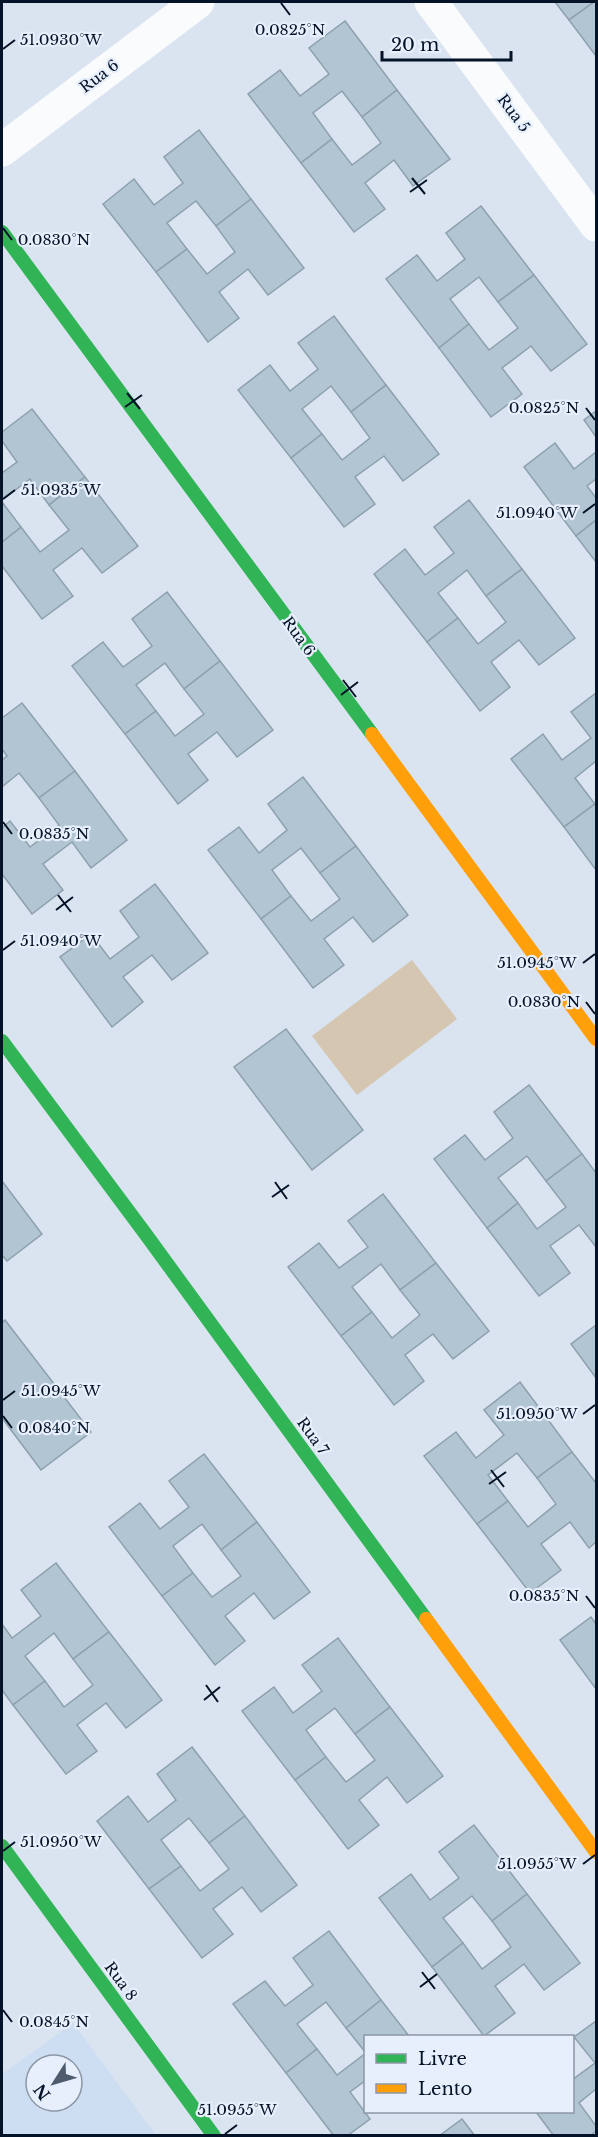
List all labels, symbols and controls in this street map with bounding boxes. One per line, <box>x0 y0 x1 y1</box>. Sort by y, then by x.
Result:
text: 0.0825°N <box>255 20 325 39</box>
scale bar <box>382 24 511 62</box>
text: 51.0930°W <box>20 30 102 49</box>
text: 20 m <box>391 34 439 56</box>
street label: Rua 6 <box>76 55 122 97</box>
street label: Rua 5 <box>494 90 534 136</box>
text: 0.0830°N <box>18 230 90 249</box>
text: 0.0825°N <box>509 398 579 417</box>
text: 51.0935°W <box>21 480 101 499</box>
text: 51.0940°W <box>496 503 578 522</box>
street label: Rua 6 <box>278 613 320 659</box>
text: 0.0835°N <box>19 824 89 843</box>
text: 51.0940°W <box>20 931 102 950</box>
text: 51.0945°W <box>497 953 577 972</box>
text: 0.0830°N <box>508 992 580 1011</box>
text: 51.0945°W <box>21 1381 101 1400</box>
text: 51.0950°W <box>496 1404 578 1423</box>
street label: Rua 7 <box>293 1413 333 1459</box>
text: 0.0840°N <box>18 1418 90 1437</box>
text: 0.0835°N <box>509 1586 579 1605</box>
text: 51.0950°W <box>20 1832 102 1851</box>
text: 51.0955°W <box>497 1854 577 1873</box>
street label: Rua 8 <box>101 1958 141 2004</box>
text: 0.0845°N <box>19 2012 89 2031</box>
legend <box>364 2035 574 2113</box>
text: Livre <box>418 2048 467 2070</box>
north arrow <box>24 2053 84 2113</box>
text: Lento <box>418 2078 472 2100</box>
text: N <box>30 2080 55 2104</box>
text: 51.0955°W <box>197 2100 277 2119</box>

